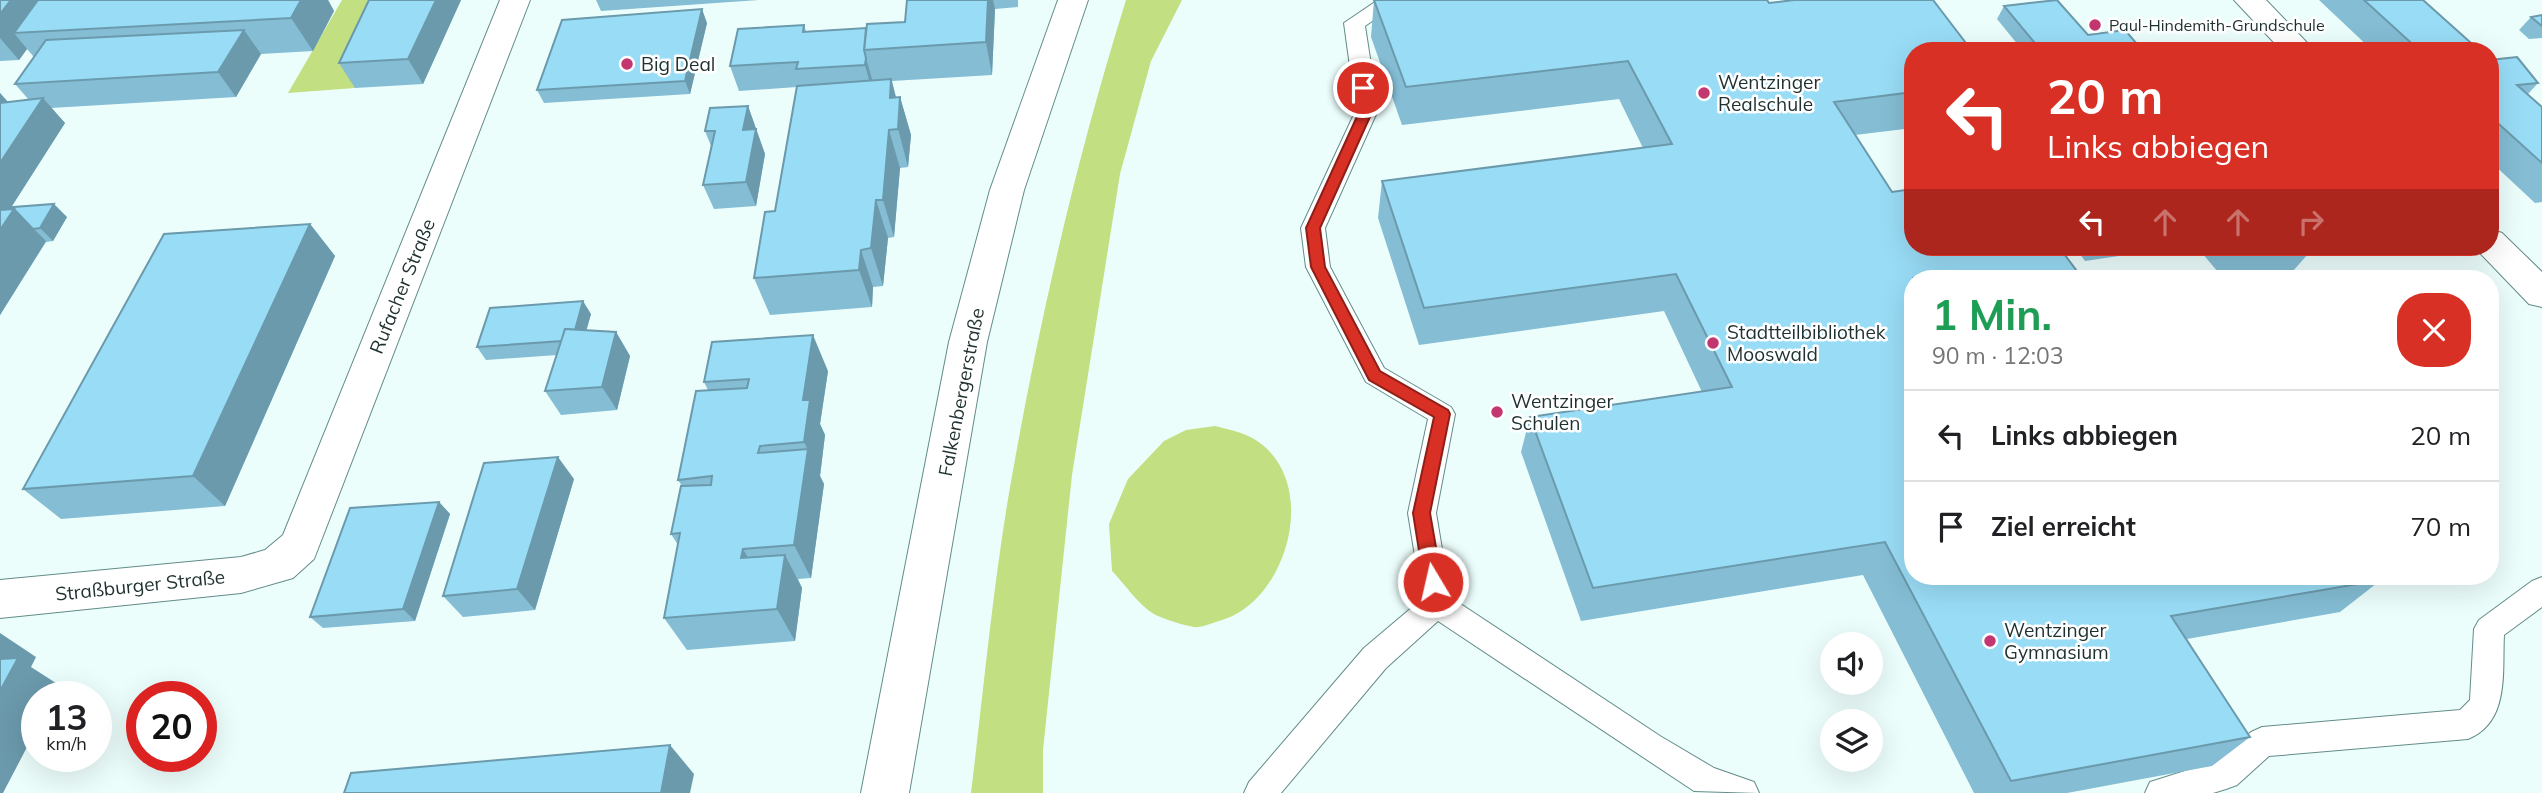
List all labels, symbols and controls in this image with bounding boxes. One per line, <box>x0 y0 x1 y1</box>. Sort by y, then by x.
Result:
place label: Paul-Hindemith-Grundschule <box>2109 15 2325 35</box>
marker: Paul-Hindemith-Grundschule <box>2087 17 2103 33</box>
place label: Big Deal <box>641 52 715 76</box>
marker: Big Deal <box>619 56 635 72</box>
pin <box>1333 58 1393 118</box>
text: 20 m <box>2047 65 2163 126</box>
icon: arrive <box>1344 69 1382 107</box>
place label: Wentzinger Realschule <box>1718 70 1820 116</box>
icon: left <box>1932 70 2023 161</box>
marker: Wentzinger Realschule <box>1696 85 1712 101</box>
text: Links abbiegen <box>2047 126 2269 166</box>
icon: left <box>2073 203 2111 241</box>
icon: ahead <box>2146 203 2184 241</box>
icon: ahead <box>2219 203 2257 241</box>
icon: right <box>2292 203 2330 241</box>
street label: Rufacher Straße <box>364 215 440 357</box>
text: 1 Min. <box>1932 288 2052 341</box>
button: close <box>2397 293 2471 367</box>
street label: Falkenbergerstraße <box>933 306 989 478</box>
place label: Stadtteilbibliothek Mooswald <box>1727 320 1886 366</box>
marker: Stadtteilbibliothek Mooswald <box>1705 335 1721 351</box>
text: 90 m · 12:03 <box>1932 341 2064 370</box>
place label: Wentzinger Schulen <box>1511 389 1613 435</box>
marker: Wentzinger Schulen <box>1489 404 1505 420</box>
icon: left <box>1932 417 1970 455</box>
text: Links abbiegen <box>1991 419 2178 452</box>
text: 20 m <box>2410 419 2471 452</box>
icon: arrive <box>1932 508 1970 546</box>
text: Ziel erreicht <box>1991 510 2136 543</box>
text: 70 m <box>2410 510 2471 543</box>
position arrow <box>1396 545 1470 619</box>
street label: Straßburger Straße <box>54 564 226 606</box>
place label: Wentzinger Gymnasium <box>2004 618 2109 664</box>
map controls <box>1820 632 1883 772</box>
button: sound <box>1820 632 1883 695</box>
marker: Wentzinger Gymnasium <box>1982 633 1998 649</box>
speed limit sign: 20 <box>126 681 217 772</box>
text: 13 <box>45 695 88 739</box>
button: layers <box>1820 709 1883 772</box>
text: km/h <box>46 732 87 755</box>

